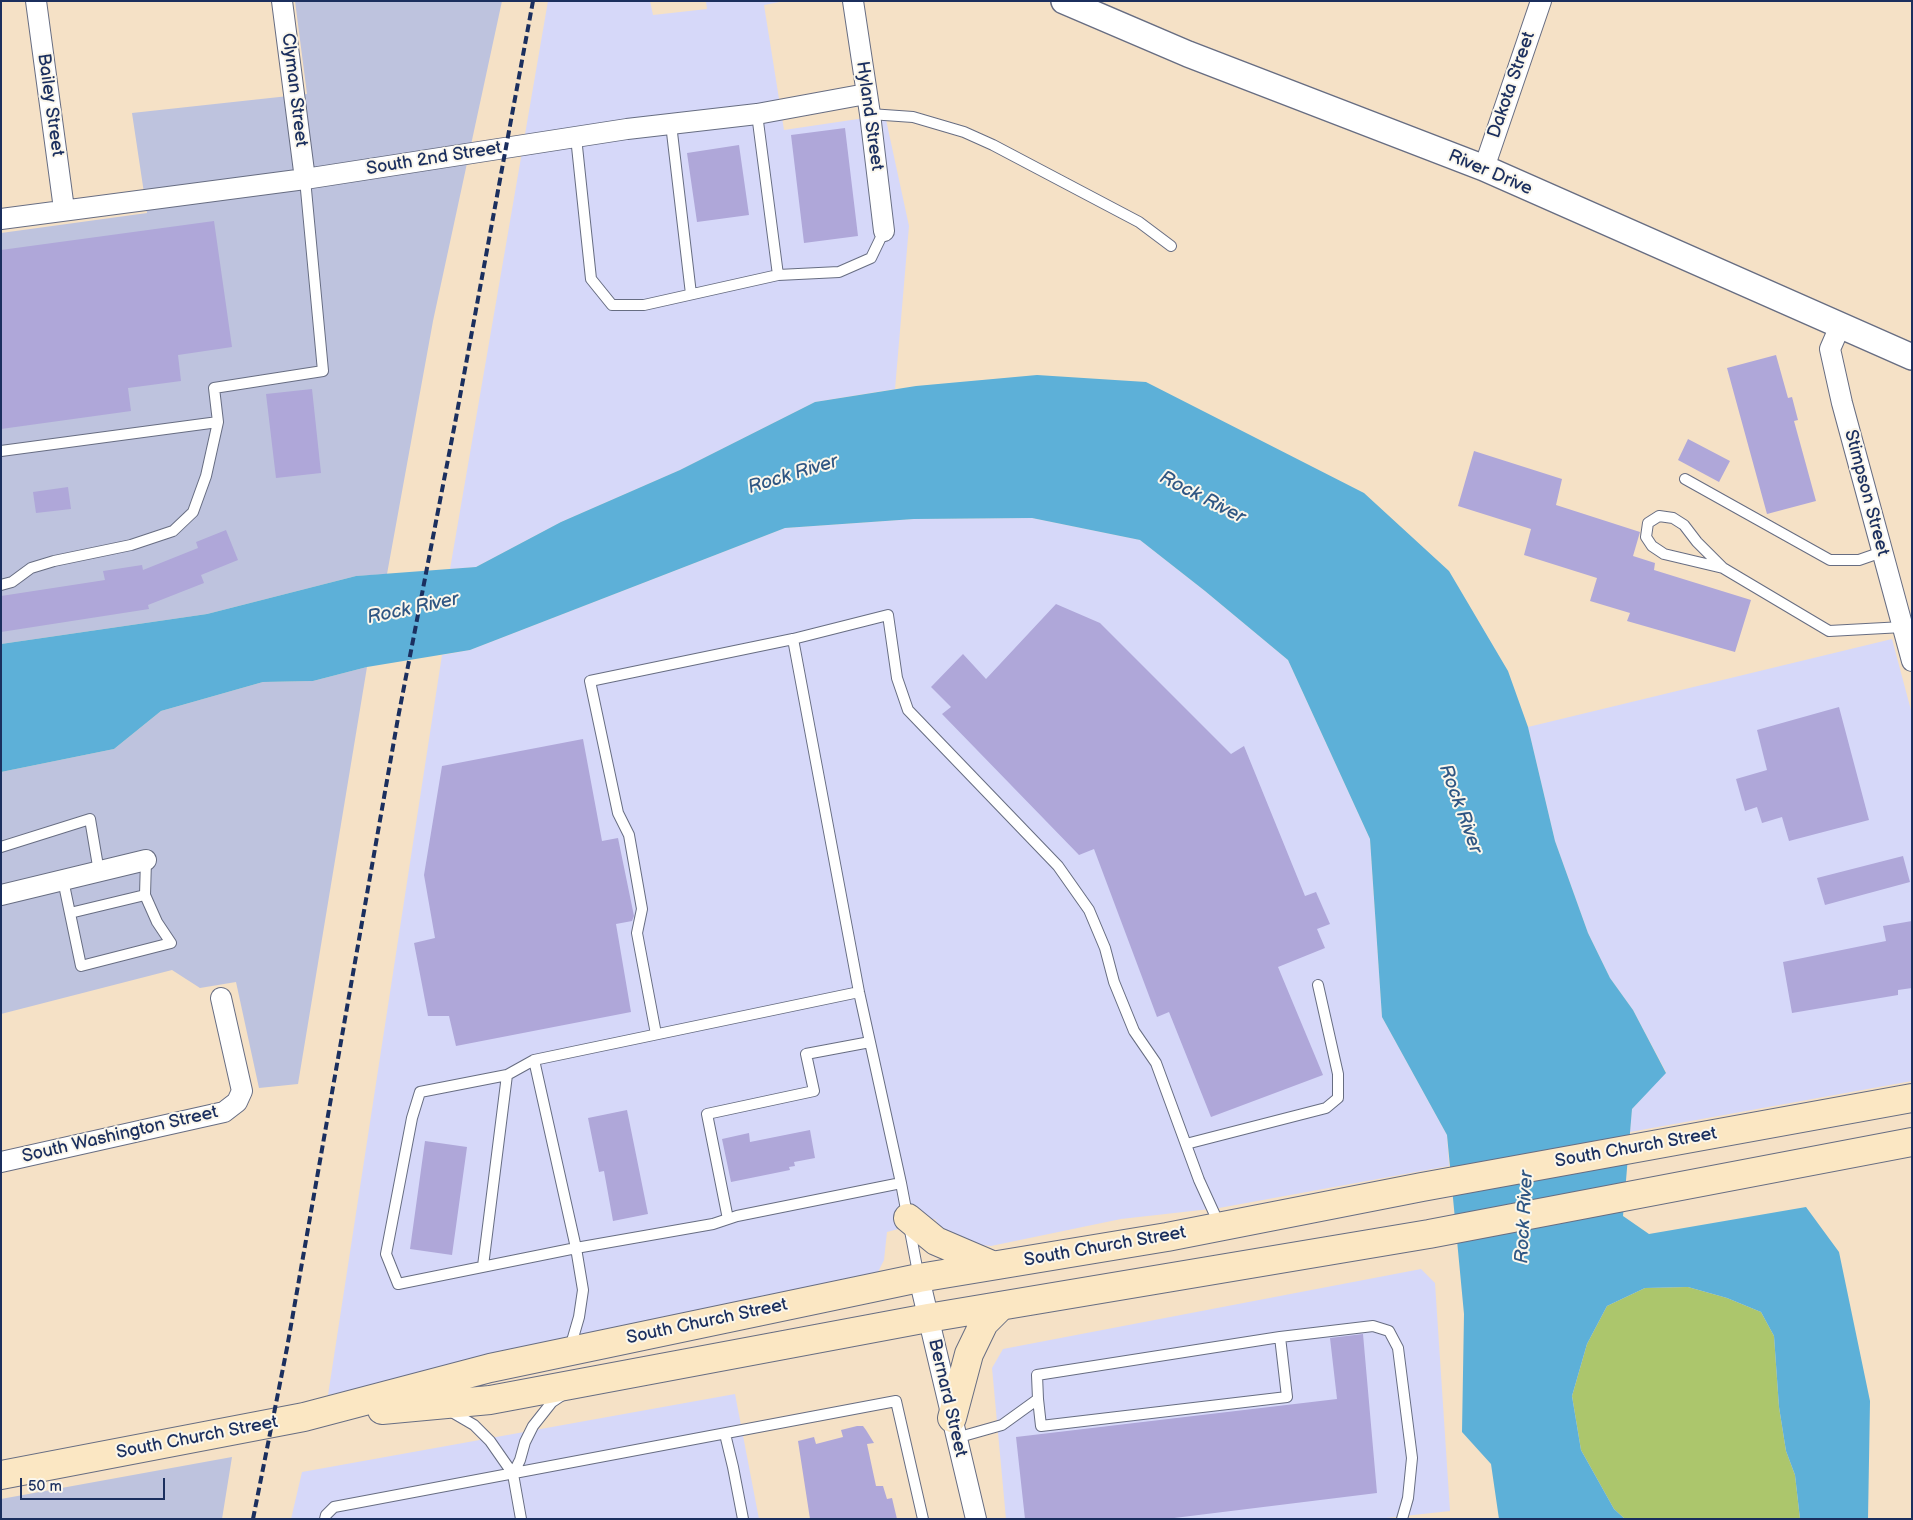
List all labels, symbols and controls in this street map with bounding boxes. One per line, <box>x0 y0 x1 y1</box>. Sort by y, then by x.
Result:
street label: Dakota Street <box>1484 29 1540 141</box>
street label: Clyman Street <box>276 32 312 148</box>
street label: Bailey Street <box>32 52 68 158</box>
street label: Hyland Street <box>851 60 887 172</box>
street label: South 2nd Street <box>365 138 503 180</box>
street label: River Drive <box>1445 146 1535 200</box>
street label: Stimpson Street <box>1839 428 1893 558</box>
water label: Rock River <box>745 450 841 500</box>
water label: Rock River <box>1155 467 1249 529</box>
water label: Rock River <box>365 588 461 630</box>
water label: Rock River <box>1433 761 1487 857</box>
street label: South Washington Street <box>20 1102 220 1168</box>
street label: South Church Street <box>1553 1123 1719 1173</box>
water label: Rock River <box>1511 1170 1539 1264</box>
street label: South Church Street <box>1022 1222 1188 1272</box>
street label: South Church Street <box>625 1294 789 1350</box>
street label: Bernard Street <box>923 1337 971 1459</box>
street label: South Church Street <box>114 1412 280 1464</box>
scale bar <box>22 1468 168 1500</box>
text: 50 m <box>28 1477 62 1496</box>

